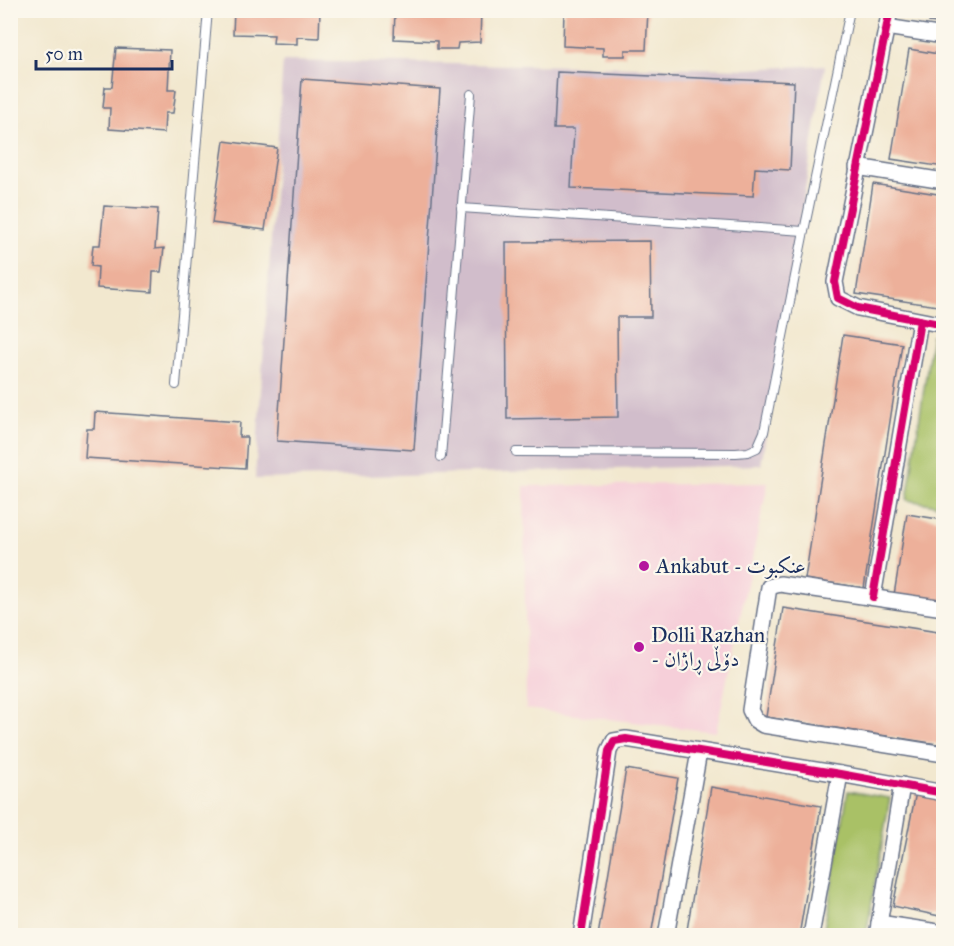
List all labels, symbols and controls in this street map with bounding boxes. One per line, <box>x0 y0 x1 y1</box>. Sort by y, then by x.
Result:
scale bar <box>36 33 172 71</box>
text: 50 m <box>45 43 83 65</box>
place label: Ankabut - عنکبوت <box>655 553 806 579</box>
marker: Ankabut - عنکبوت <box>637 559 651 573</box>
place label: Dolli Razhan - دۆڵی ڕاژان <box>651 622 765 676</box>
marker: Dolli Razhan - دۆڵی ڕاژان <box>632 640 646 654</box>

